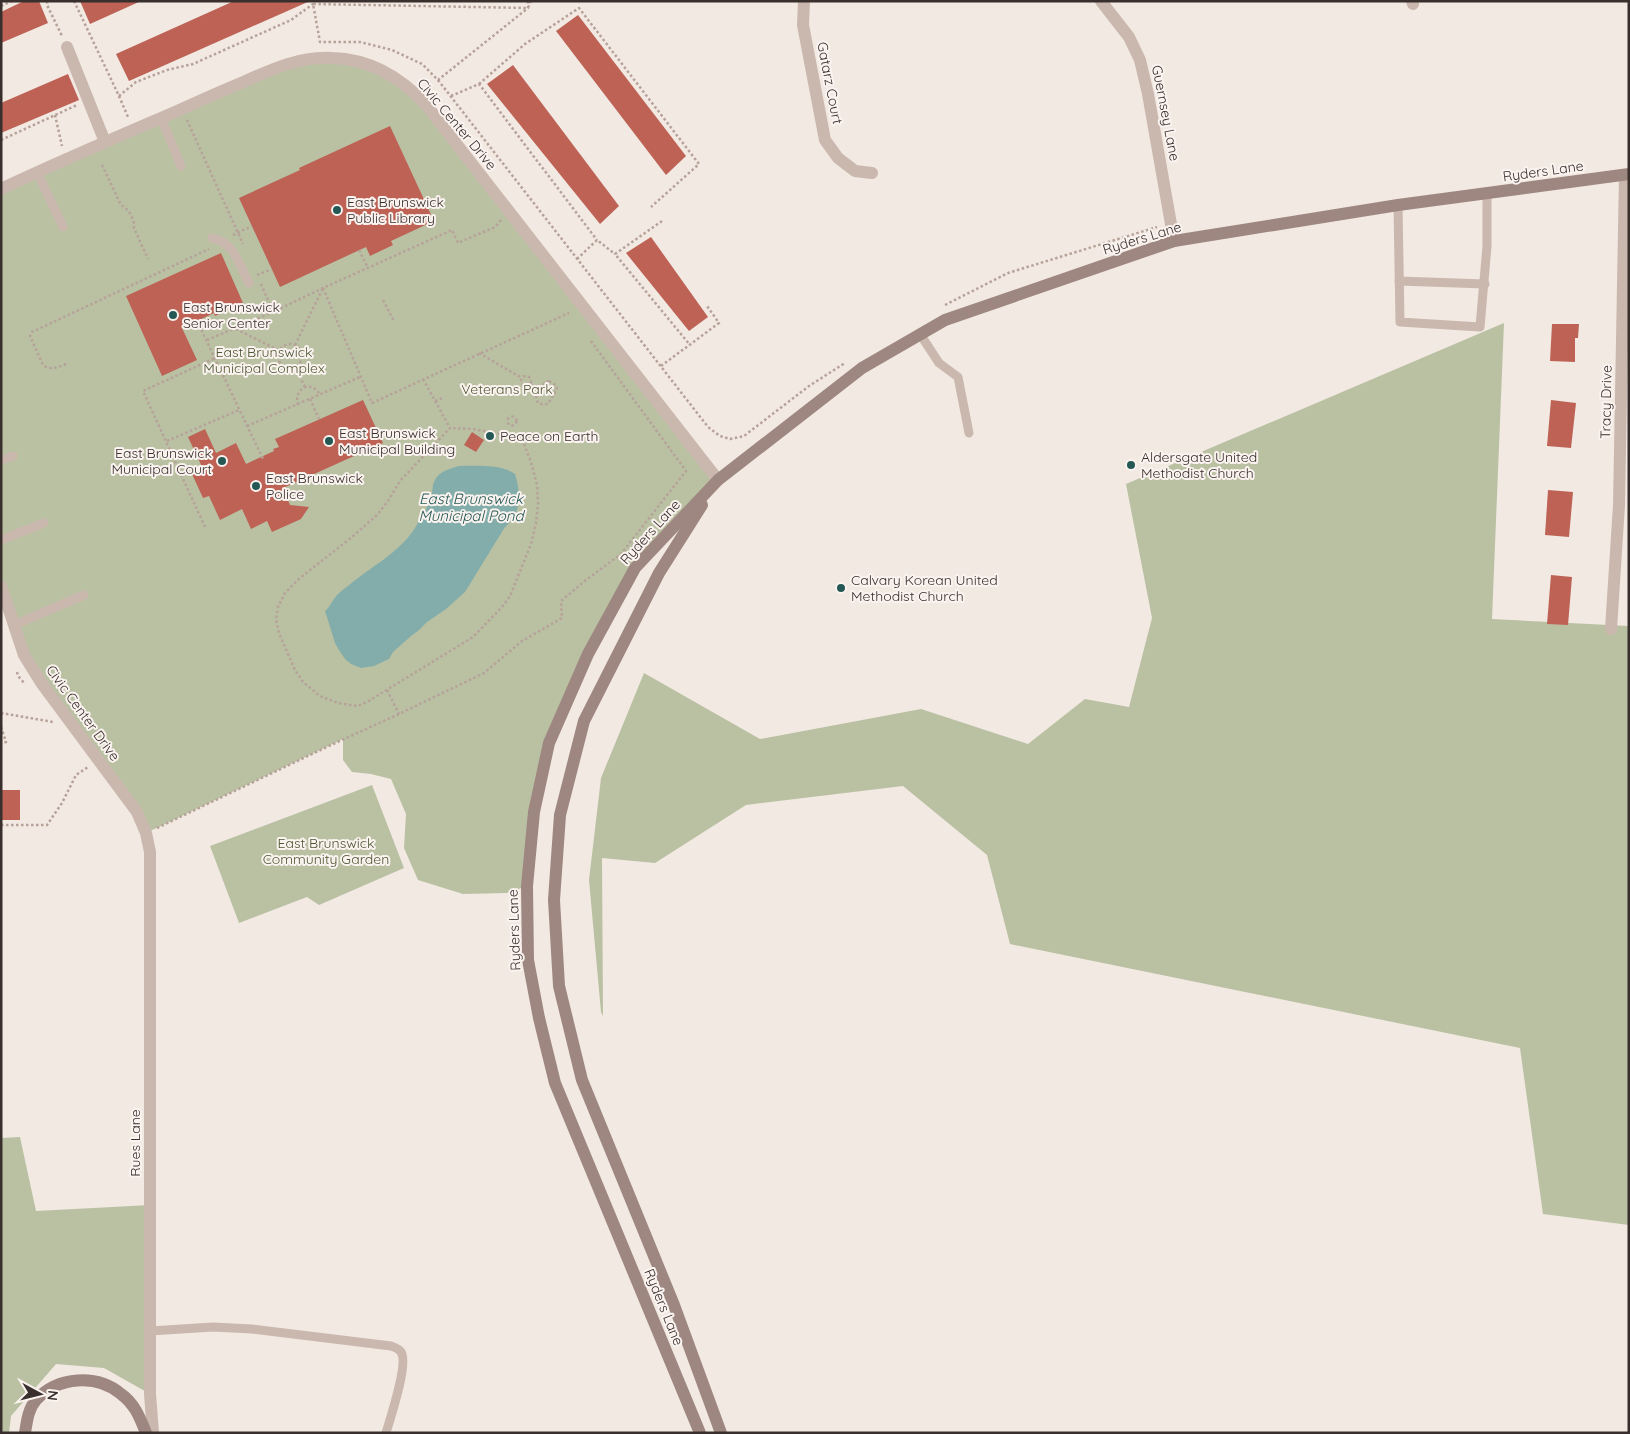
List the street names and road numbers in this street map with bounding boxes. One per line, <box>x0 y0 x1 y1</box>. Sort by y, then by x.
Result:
street label: Gatarz Court <box>813 40 847 126</box>
street label: Guernsey Lane <box>1148 64 1184 163</box>
street label: Civic Center Drive <box>413 74 501 174</box>
street label: Ryders Lane <box>1501 156 1585 186</box>
street label: Ryders Lane <box>1100 217 1184 259</box>
street label: Tracy Drive <box>1596 365 1616 439</box>
street label: Ryders Lane <box>616 496 684 568</box>
street label: Civic Center Drive <box>42 661 124 765</box>
street label: Ryders Lane <box>504 889 524 971</box>
street label: Rues Lane <box>126 1109 144 1177</box>
street label: Ryders Lane <box>640 1266 688 1348</box>

